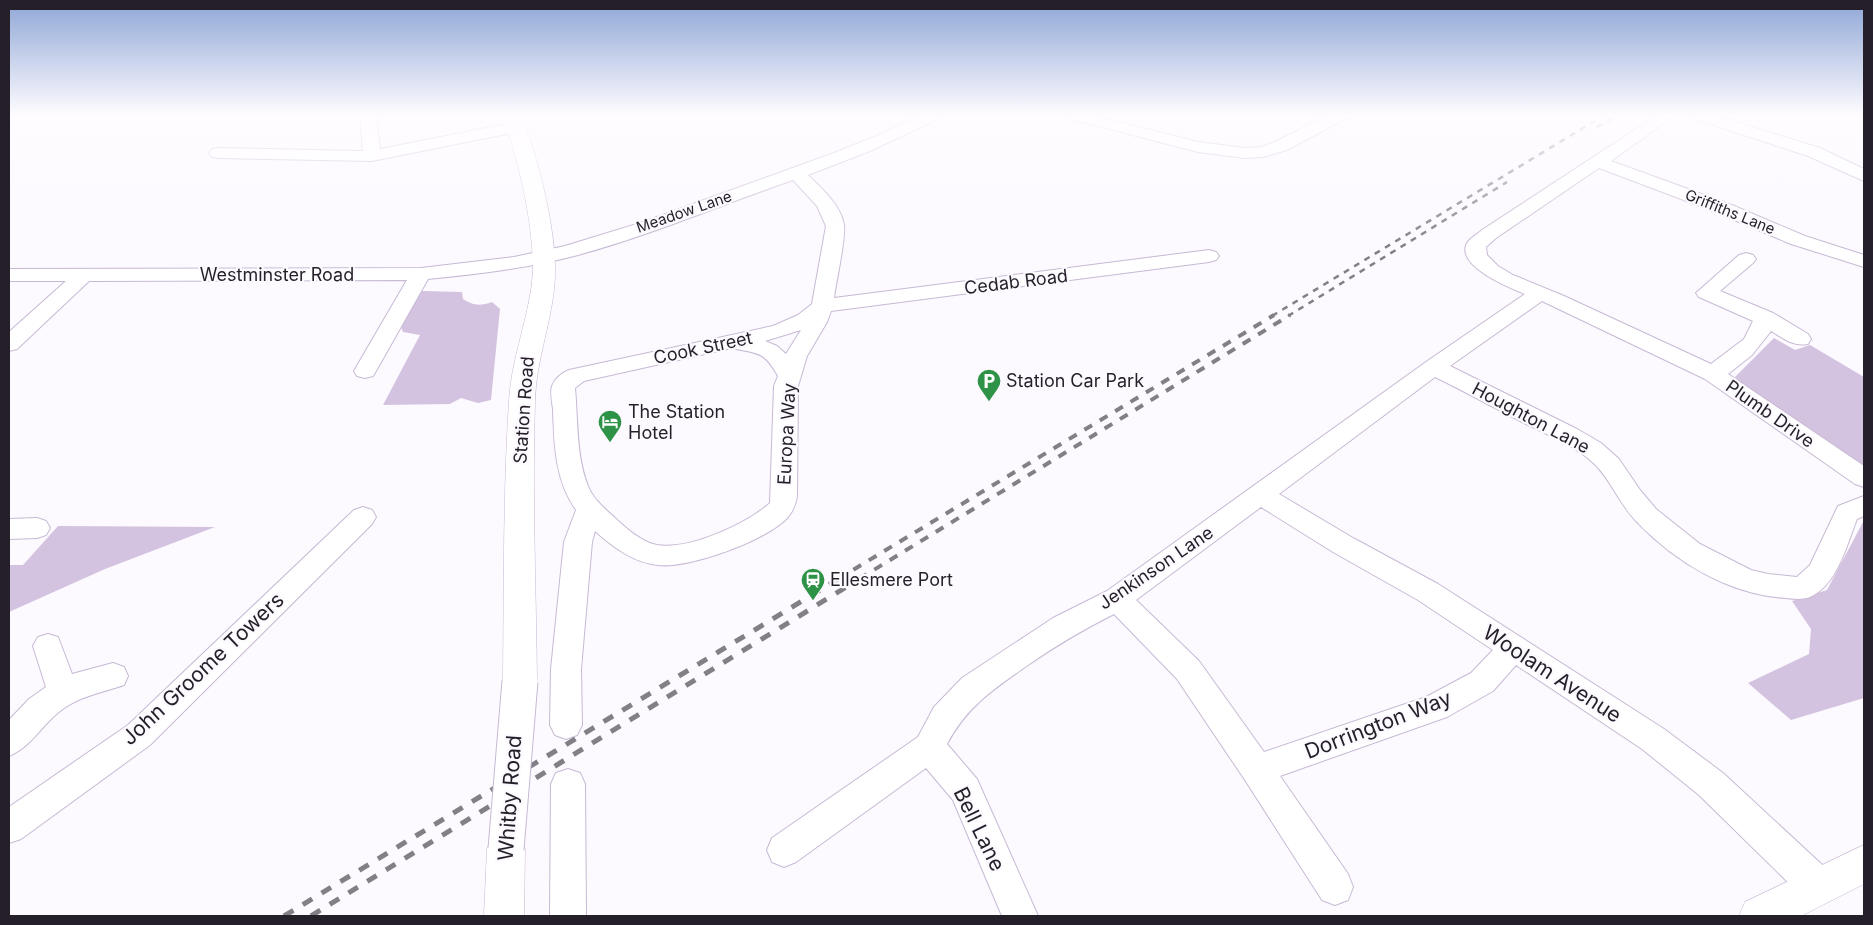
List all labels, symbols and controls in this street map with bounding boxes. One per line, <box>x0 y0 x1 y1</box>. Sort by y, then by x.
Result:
street label: Griffiths Lane <box>1682 185 1778 238</box>
street label: Meadow Lane <box>634 186 734 237</box>
street label: Westminster Road <box>200 264 354 285</box>
street label: Cedab Road <box>963 265 1069 298</box>
street label: Cook Street <box>652 327 754 368</box>
street label: Station Road <box>509 355 538 464</box>
parking icon: Station Car Park <box>976 368 1002 402</box>
place label: Station Car Park <box>1006 370 1144 391</box>
street label: Plumb Drive <box>1722 375 1819 452</box>
street label: Houghton Lane <box>1469 378 1594 457</box>
street label: Europa Way <box>773 383 800 485</box>
place label: The Station Hotel <box>628 401 725 443</box>
hotel icon: The Station Hotel <box>597 409 623 443</box>
street label: Jenkinson Lane <box>1094 522 1217 614</box>
station icon: Ellesmere Port <box>800 567 826 601</box>
place label: Ellesmere Port <box>830 569 953 590</box>
street label: John Groome Towers <box>116 587 289 750</box>
street label: Woolam Avenue <box>1478 620 1626 728</box>
street label: Dorrington Way <box>1301 685 1455 764</box>
street label: Whitby Road <box>493 734 526 862</box>
street label: Bell Lane <box>948 783 1010 875</box>

